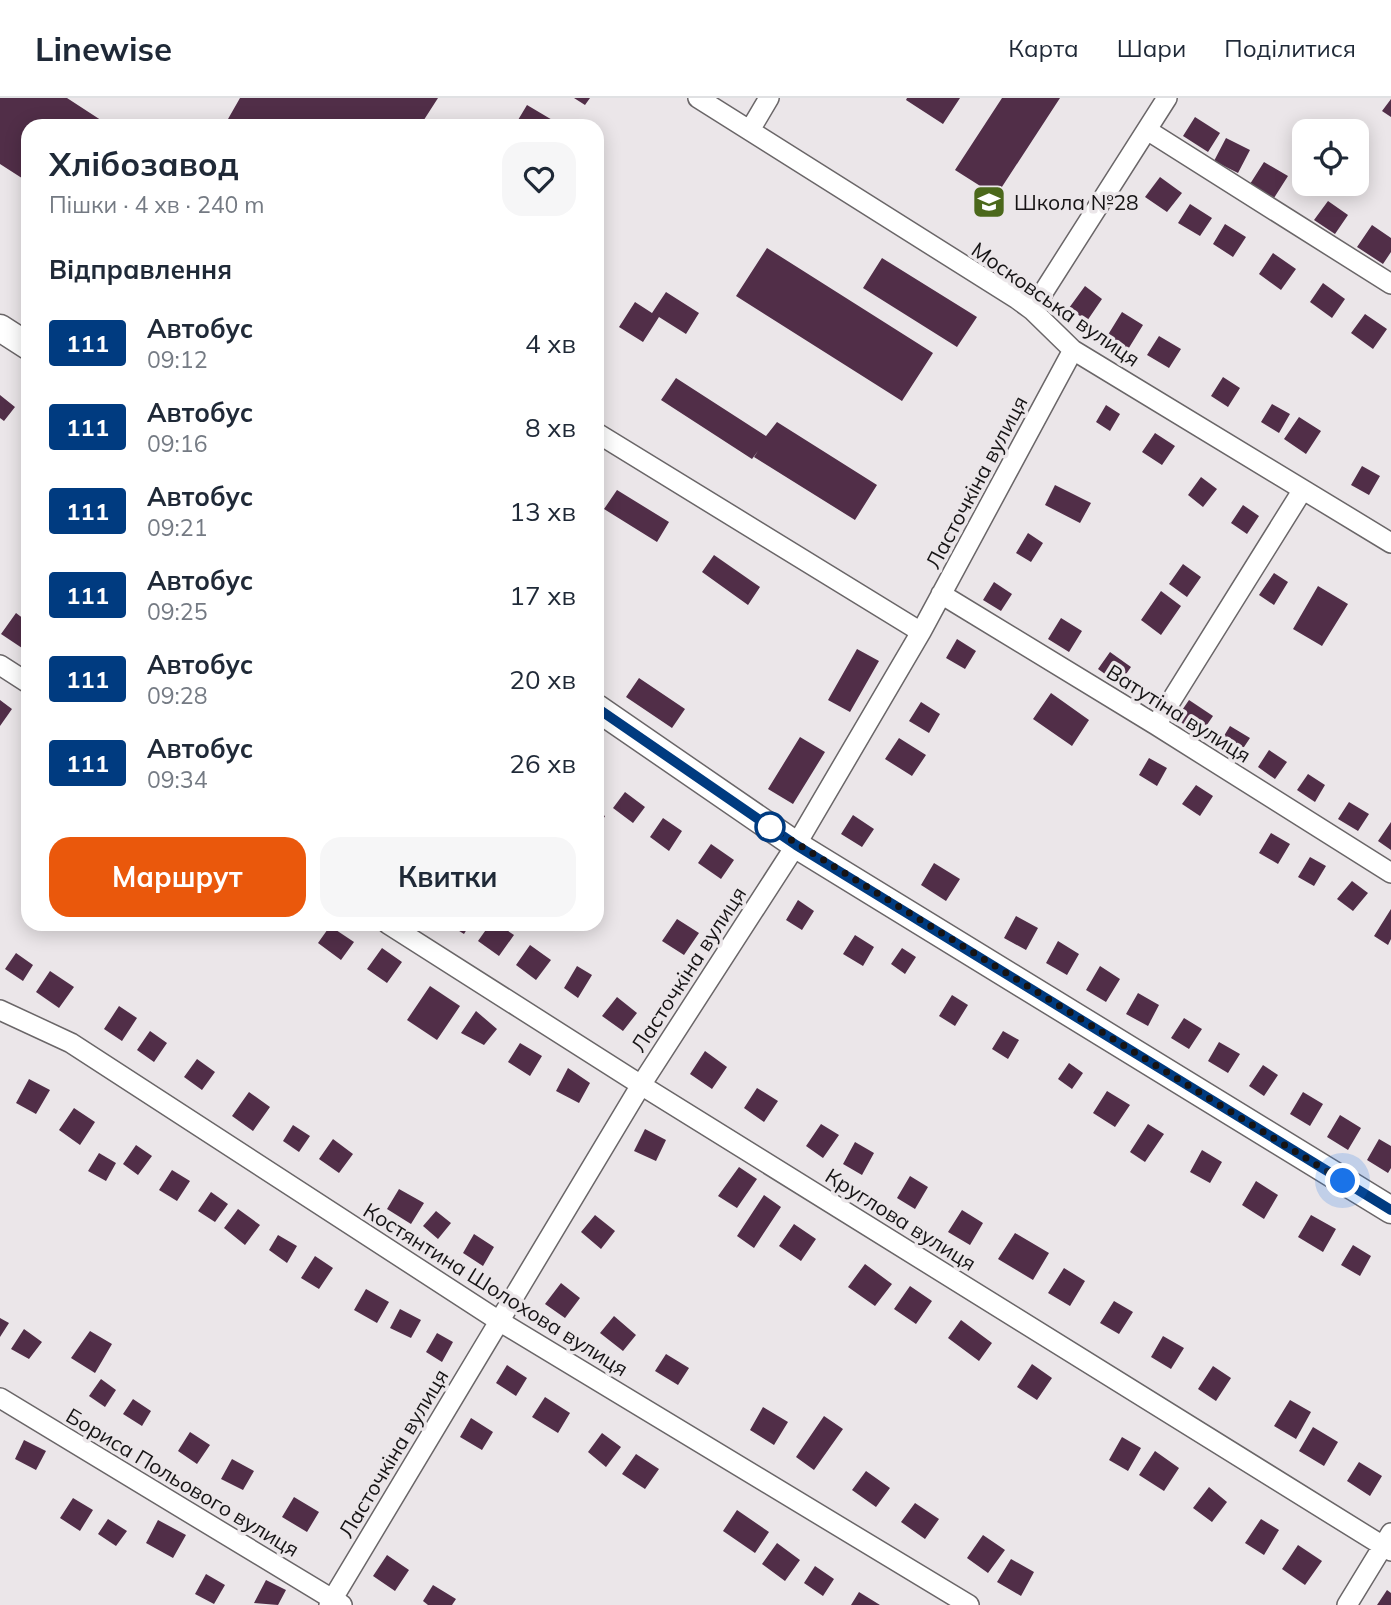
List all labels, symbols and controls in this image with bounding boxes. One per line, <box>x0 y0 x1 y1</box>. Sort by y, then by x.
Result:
text: Linewise <box>35 28 172 69</box>
text: Карта <box>1008 33 1079 63</box>
text: Шари <box>1117 33 1186 63</box>
text: Поділитися <box>1224 33 1356 63</box>
map controls <box>1292 119 1369 196</box>
button: locate <box>1292 119 1369 196</box>
button: heart <box>502 142 576 216</box>
text: Хлібозавод <box>49 143 239 184</box>
school or university icon: Школа №28 <box>970 183 1008 221</box>
place label: Школа №28 <box>1014 189 1139 215</box>
text: Пішки · 4 хв · 240 m <box>49 190 265 219</box>
street label: Московська вулиця <box>967 236 1145 372</box>
text: Відправлення <box>49 253 232 286</box>
text: Автобус <box>147 312 253 345</box>
text: 4 хв <box>525 327 576 360</box>
text: 111 <box>66 328 109 358</box>
text: 09:12 <box>147 345 207 374</box>
street label: Ласточкіна вулиця <box>919 391 1033 573</box>
text: Автобус <box>147 396 253 429</box>
text: 8 хв <box>525 411 576 444</box>
text: 111 <box>66 412 109 442</box>
text: 09:16 <box>147 429 207 458</box>
text: Автобус <box>147 480 253 513</box>
text: 13 хв <box>509 495 576 528</box>
text: 111 <box>66 496 109 526</box>
text: 09:21 <box>147 513 207 542</box>
text: Автобус <box>147 564 253 597</box>
text: 17 хв <box>509 579 576 612</box>
text: 111 <box>66 580 109 610</box>
text: 09:25 <box>147 597 207 626</box>
text: Автобус <box>147 648 253 681</box>
street label: Ватутіна вулиця <box>1102 658 1256 768</box>
text: 20 хв <box>509 663 576 696</box>
text: 111 <box>66 664 109 694</box>
text: 09:28 <box>147 681 207 710</box>
text: Автобус <box>147 732 253 765</box>
text: 26 хв <box>509 747 576 780</box>
text: 111 <box>66 748 109 778</box>
text: 09:34 <box>147 765 207 794</box>
unlabelled marker <box>755 812 785 842</box>
button: Маршрут <box>49 837 306 917</box>
button: Квитки <box>320 837 576 917</box>
street label: Ласточкіна вулиця <box>625 881 751 1057</box>
street label: Круглова вулиця <box>821 1162 981 1276</box>
your location <box>1325 1163 1360 1198</box>
street label: Костянтина Шолохова вулиця <box>359 1197 633 1381</box>
street label: Ласточкіна вулиця <box>332 1364 454 1542</box>
street label: Бориса Польового вулиця <box>62 1402 304 1562</box>

